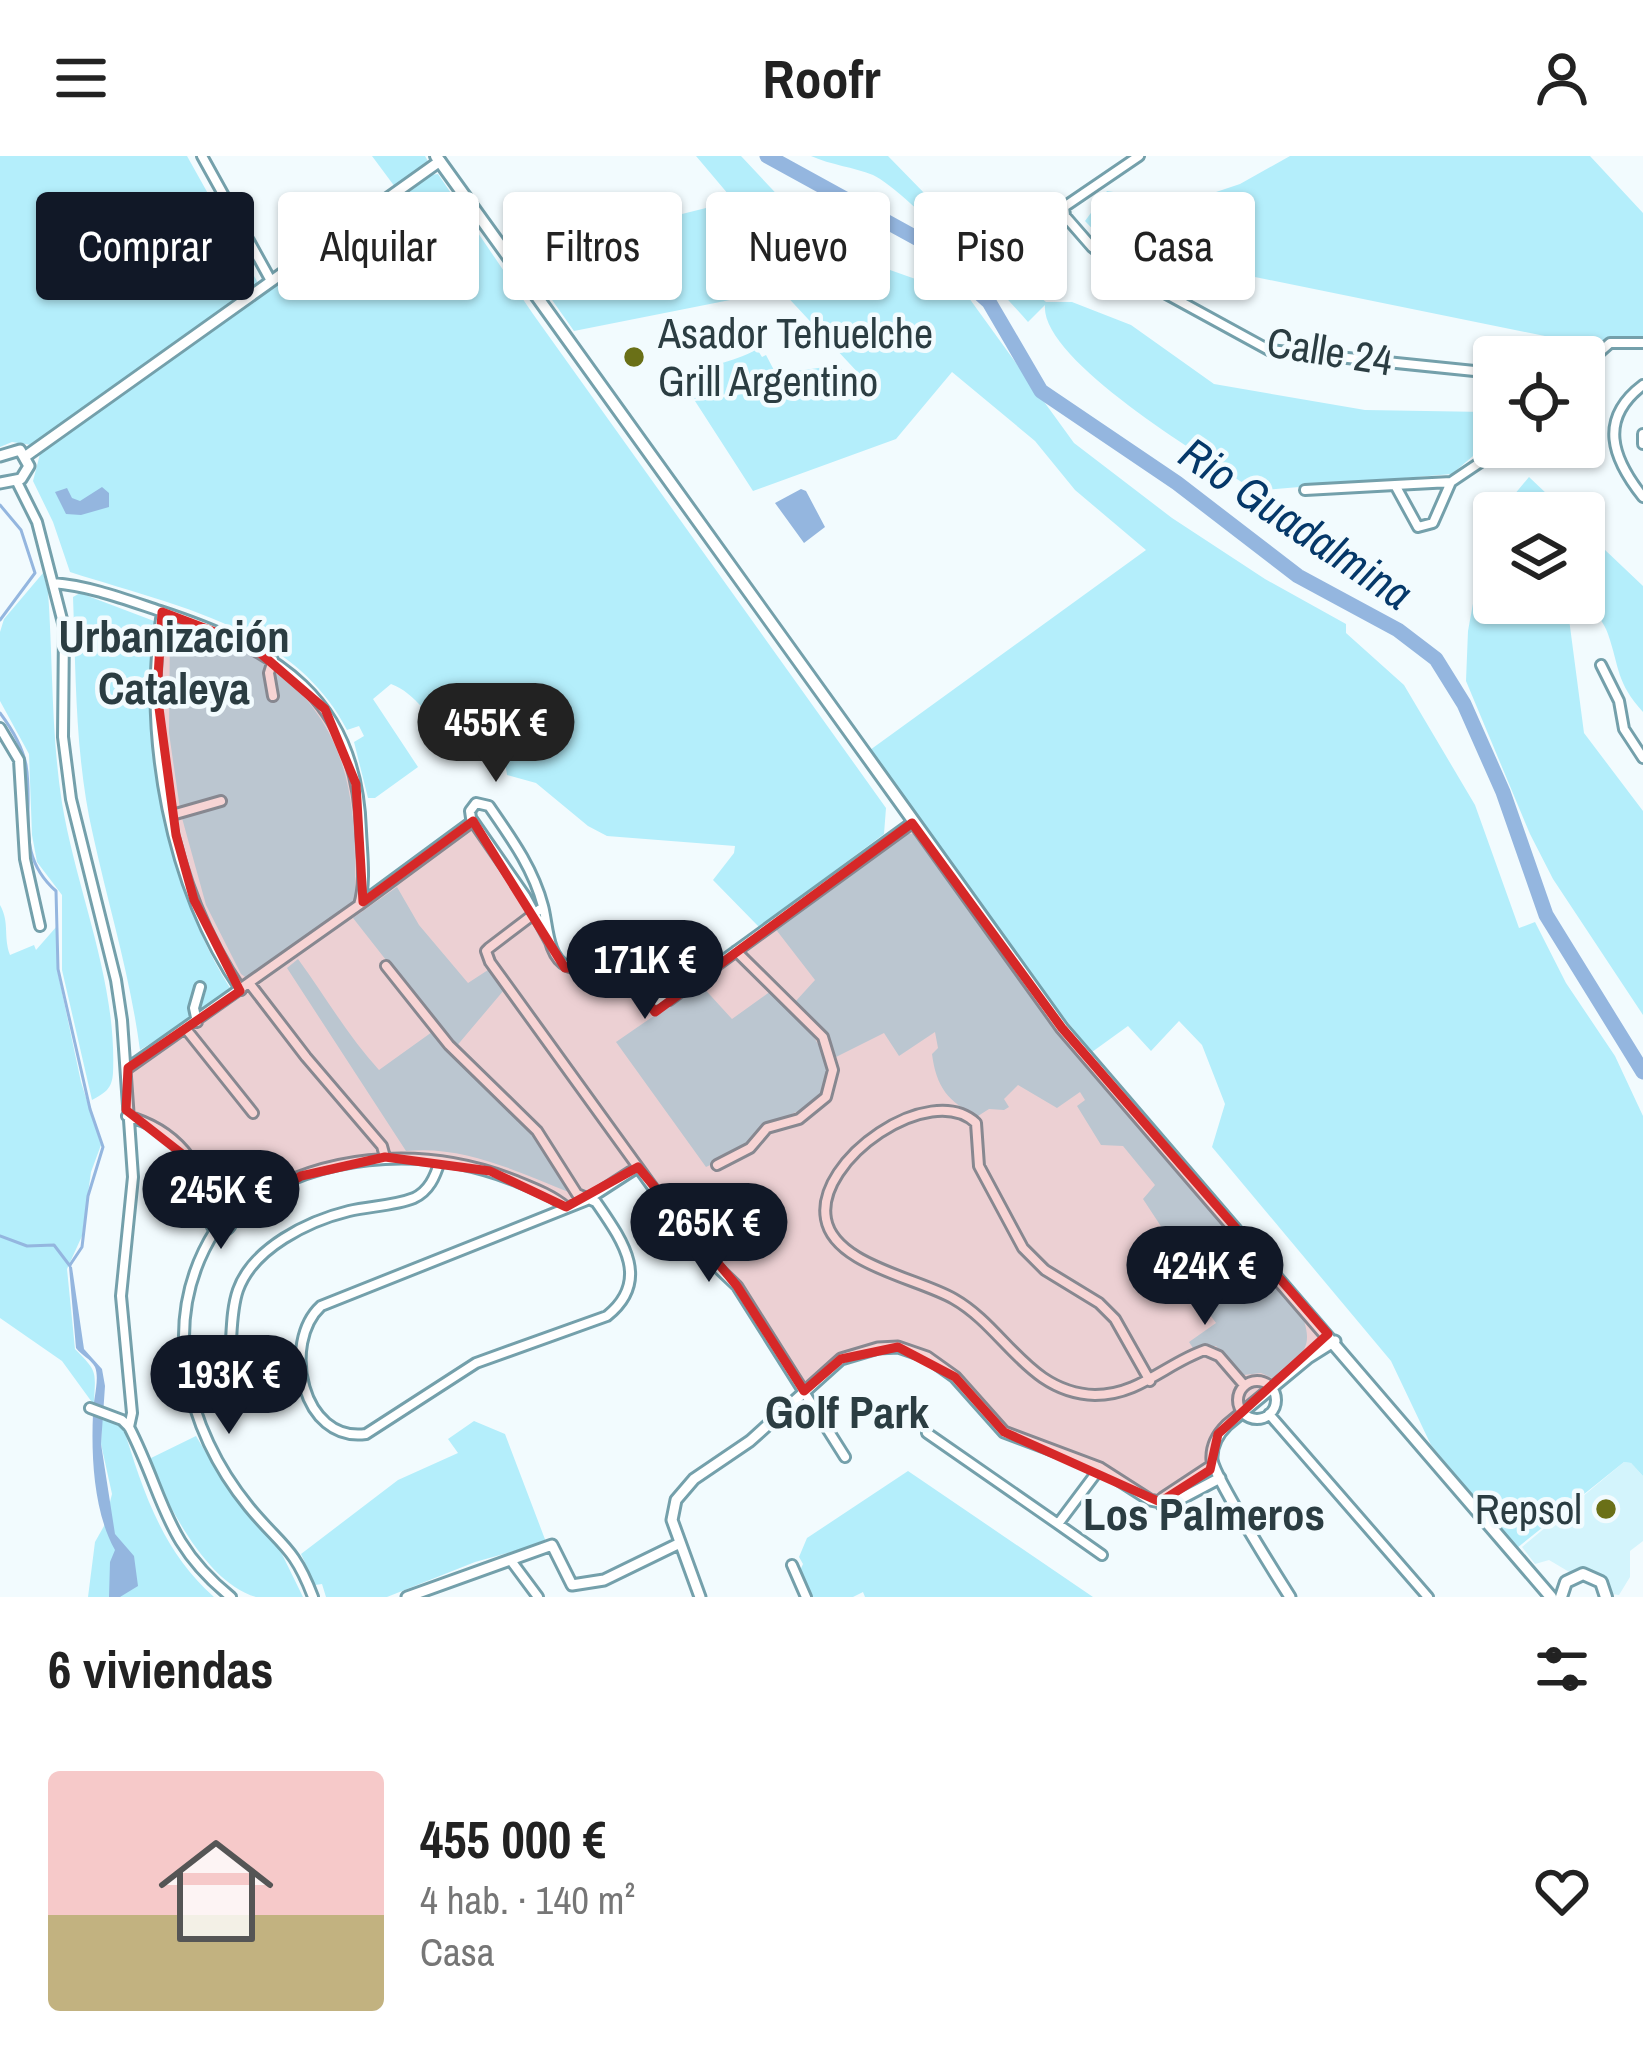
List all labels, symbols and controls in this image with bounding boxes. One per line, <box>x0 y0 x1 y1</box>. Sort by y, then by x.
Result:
text: Roofr <box>762 42 881 115</box>
icon: menu <box>48 45 114 111</box>
icon: person <box>1529 45 1595 111</box>
chip: Comprar <box>36 192 254 300</box>
chip: Alquilar <box>278 192 479 300</box>
chip: Filtros <box>503 192 682 300</box>
chip: Nuevo <box>706 192 890 300</box>
chip: Piso <box>914 192 1067 300</box>
chip: Casa <box>1091 192 1255 300</box>
place label: Asador Tehuelche Grill Argentino <box>657 305 933 409</box>
street label: Calle 24 <box>1263 313 1397 389</box>
map controls <box>1473 336 1605 624</box>
button: locate <box>1473 336 1605 468</box>
marker: Asador Tehuelche Grill Argentino <box>621 344 647 370</box>
water label: Rio Guadalmina <box>1168 422 1425 623</box>
button: layers <box>1473 492 1605 624</box>
district label: Urbanización Cataleya <box>58 605 290 718</box>
pin: 455K € <box>398 683 594 785</box>
text: 455K € <box>444 696 548 748</box>
pin: 171K € <box>547 920 743 1022</box>
text: 171K € <box>593 933 697 985</box>
pin: 245K € <box>123 1150 319 1252</box>
text: 245K € <box>169 1163 273 1215</box>
pin: 265K € <box>611 1183 807 1285</box>
text: 265K € <box>657 1196 761 1248</box>
pin: 424K € <box>1107 1226 1303 1328</box>
text: 424K € <box>1153 1239 1257 1291</box>
pin: 193K € <box>131 1335 327 1437</box>
text: 193K € <box>177 1348 281 1400</box>
district label: Golf Park <box>765 1381 930 1442</box>
place label: Repsol <box>1475 1481 1582 1537</box>
district label: Los Palmeros <box>1083 1483 1325 1544</box>
marker: Repsol <box>1593 1496 1619 1522</box>
text: 6 viviendas <box>48 1635 274 1704</box>
icon: filters <box>1529 1636 1595 1702</box>
text: 455 000 € <box>420 1805 606 1874</box>
icon: home <box>144 1819 288 1963</box>
icon: heart <box>1529 1858 1595 1924</box>
text: 4 hab. · 140 m² <box>420 1874 635 1926</box>
text: Casa <box>420 1926 495 1978</box>

